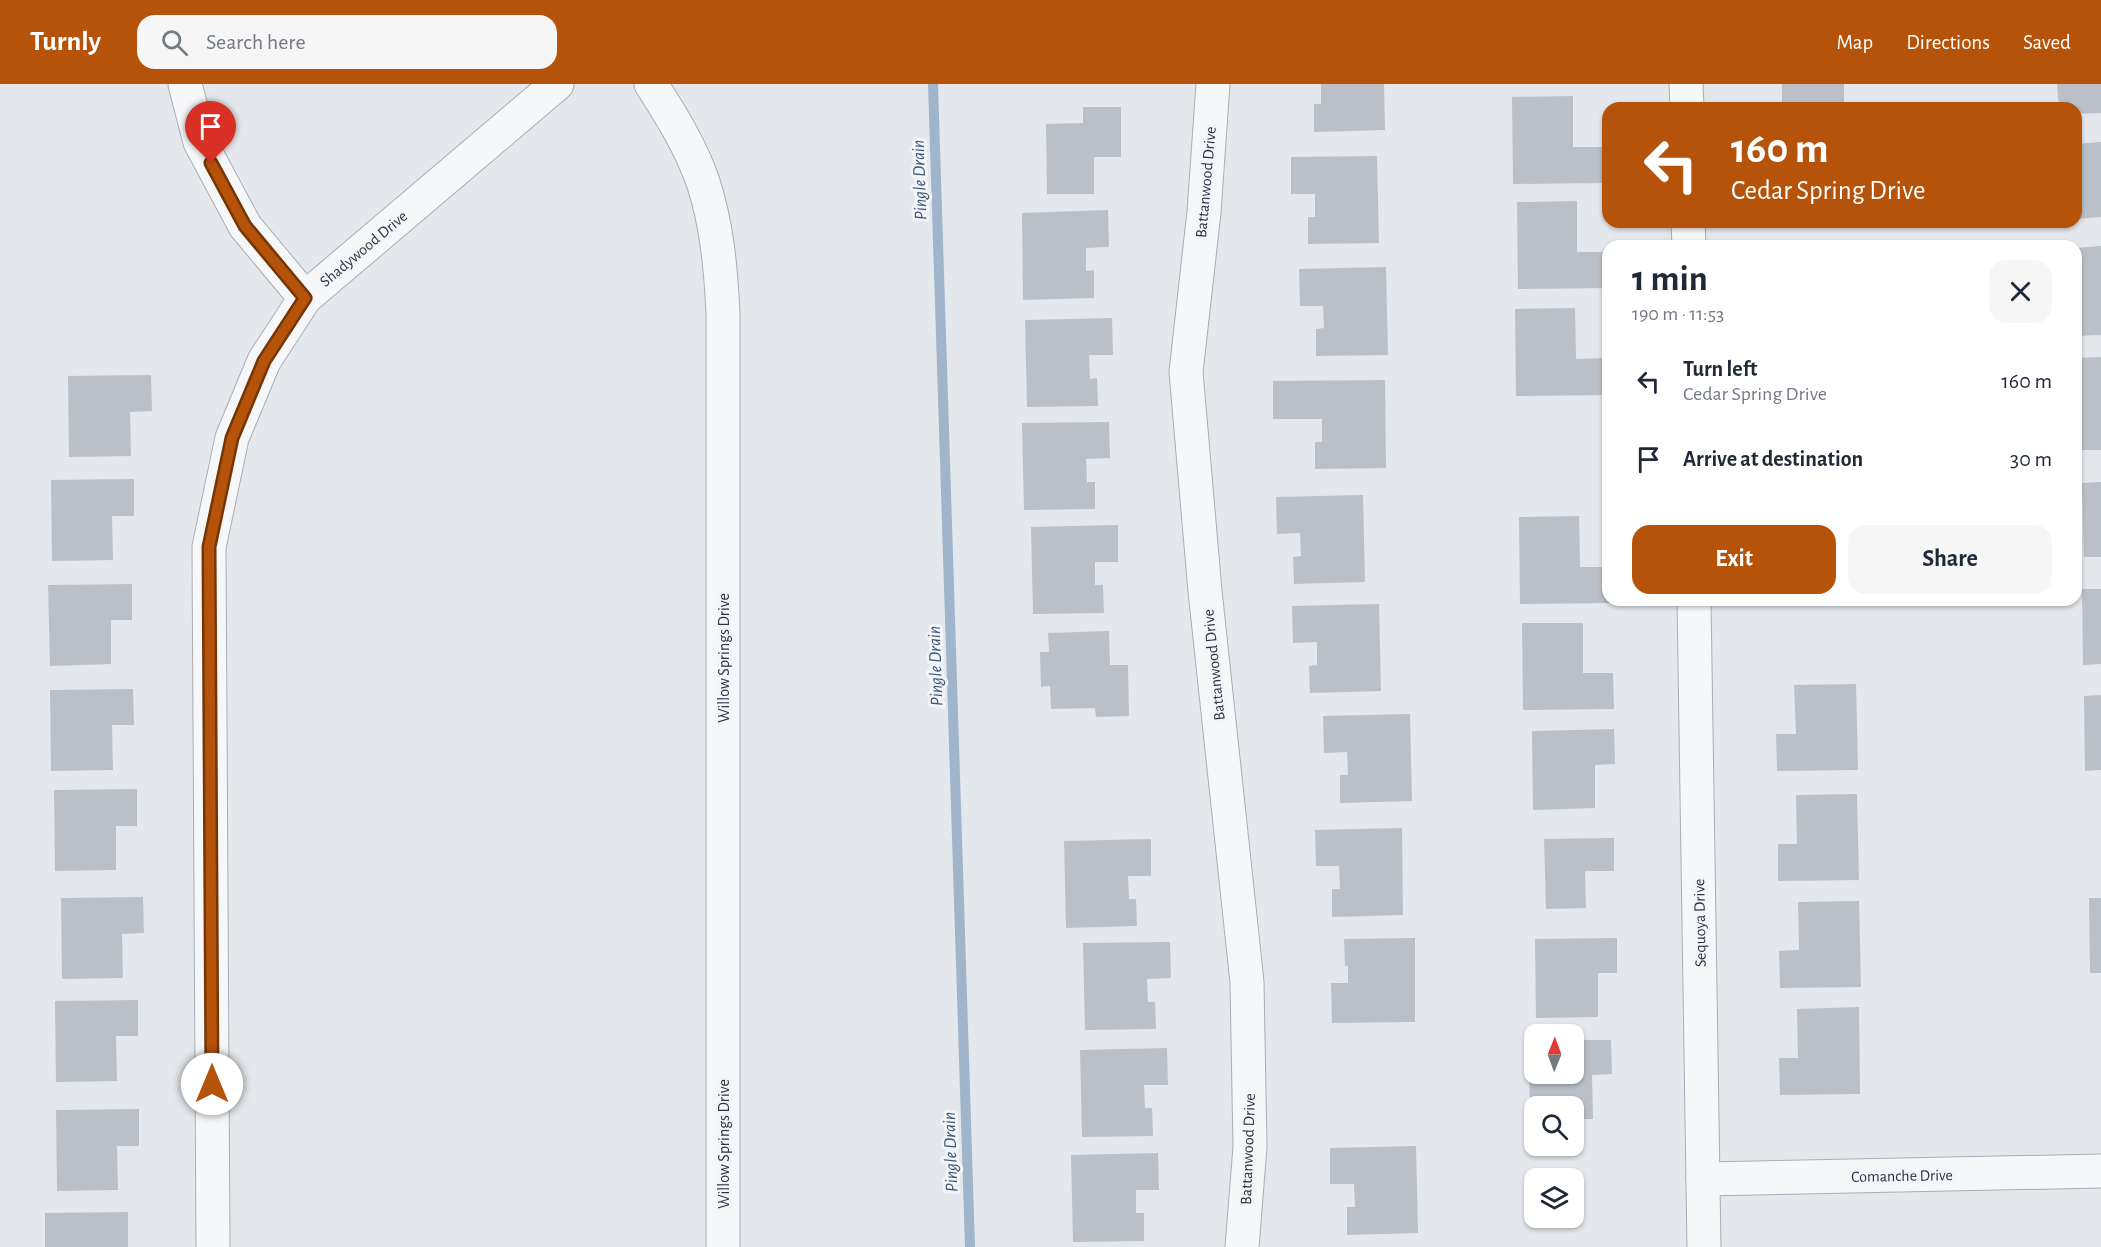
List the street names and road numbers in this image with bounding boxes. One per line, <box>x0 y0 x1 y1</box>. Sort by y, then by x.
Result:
street label: Battanwood Drive <box>1193 126 1219 239</box>
street label: Shadywood Drive <box>317 208 411 291</box>
street label: Willow Springs Drive <box>716 593 732 723</box>
street label: Battanwood Drive <box>1200 608 1228 721</box>
street label: Sequoya Drive <box>1691 879 1710 967</box>
street label: Willow Springs Drive <box>716 1079 732 1209</box>
street label: Battanwood Drive <box>1238 1093 1258 1205</box>
street label: Comanche Drive <box>1851 1167 1953 1185</box>

